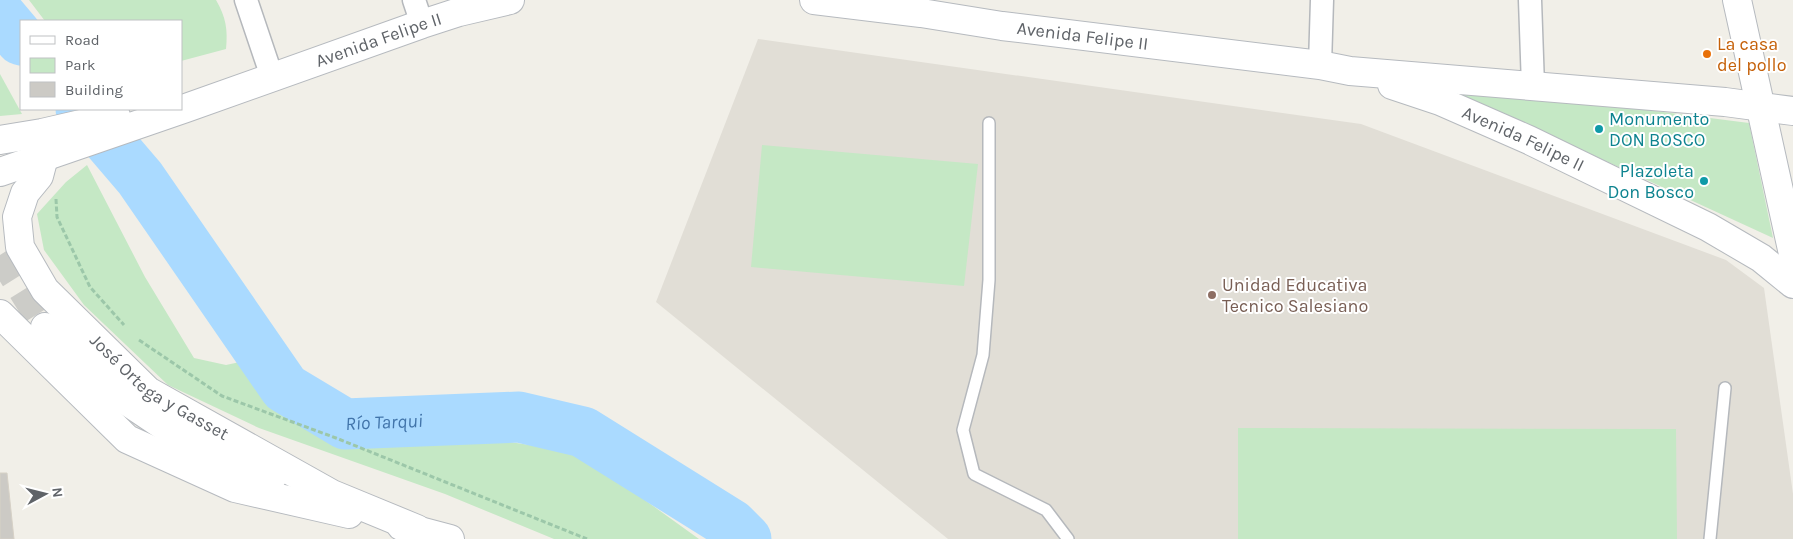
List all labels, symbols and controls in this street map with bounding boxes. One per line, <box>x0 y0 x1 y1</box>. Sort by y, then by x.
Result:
street label: Avenida Felipe II <box>313 7 444 72</box>
street label: Avenida Felipe II <box>1016 17 1149 55</box>
legend <box>20 20 182 110</box>
text: Road <box>65 31 100 49</box>
place label: La casa del pollo <box>1717 33 1787 76</box>
marker: La casa del pollo <box>1701 48 1713 60</box>
text: Park <box>65 56 95 74</box>
text: Building <box>65 81 123 99</box>
street label: Avenida Felipe II <box>1459 101 1588 176</box>
place label: Monumento DON BOSCO <box>1609 108 1709 151</box>
marker: Monumento DON BOSCO <box>1593 123 1605 135</box>
place label: Plazoleta Don Bosco <box>1608 160 1694 203</box>
marker: Plazoleta Don Bosco <box>1698 175 1710 187</box>
place label: Unidad Educativa Tecnico Salesiano <box>1222 274 1368 317</box>
marker: Unidad Educativa Tecnico Salesiano <box>1206 289 1218 301</box>
street label: José Ortega y Gasset <box>85 329 233 445</box>
water label: Río Tarqui <box>345 410 423 435</box>
north arrow <box>20 469 70 519</box>
text: N <box>48 486 66 498</box>

